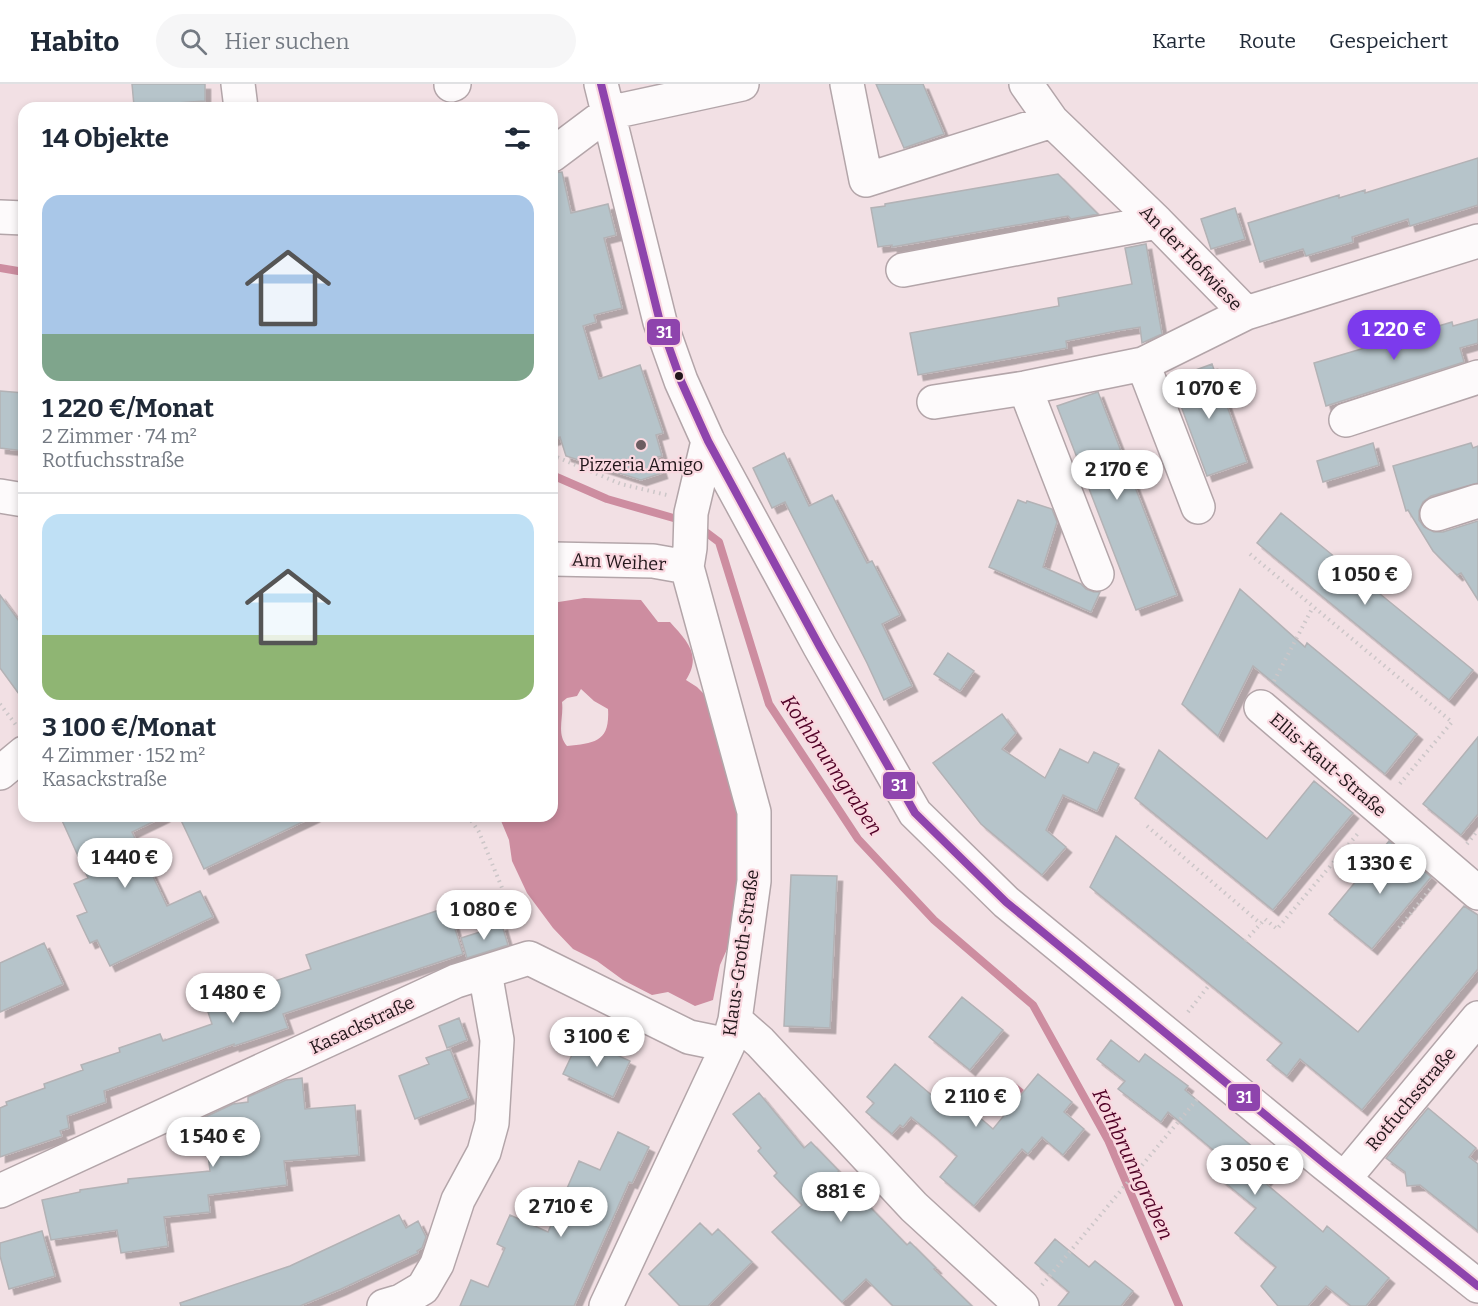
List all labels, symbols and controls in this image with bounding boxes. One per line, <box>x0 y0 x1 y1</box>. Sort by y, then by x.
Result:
search box <box>156 14 576 68</box>
text: Habito <box>30 25 120 58</box>
icon: search <box>177 25 210 58</box>
text: Hier suchen <box>225 28 349 55</box>
text: Karte <box>1152 28 1206 54</box>
text: Route <box>1239 28 1296 54</box>
text: Gespeichert <box>1329 28 1448 54</box>
icon: filters <box>501 122 534 155</box>
text: 14 Objekte <box>42 123 169 154</box>
street label: An der Hofwiese <box>1135 201 1247 315</box>
icon: home <box>234 234 342 342</box>
pin: 1 220 € <box>1339 310 1449 361</box>
text: 1 220 € <box>1362 317 1426 341</box>
line badge: 31 <box>646 318 681 346</box>
text: 31 <box>656 323 672 342</box>
pin: 1 070 € <box>1154 369 1264 420</box>
unlabelled marker <box>673 370 685 382</box>
text: 1 070 € <box>1176 376 1242 400</box>
text: 1 220 €/Monat <box>42 393 214 424</box>
text: 2 Zimmer · 74 m² <box>42 424 197 448</box>
marker: Pizzeria Amigo <box>634 438 648 452</box>
text: Rotfuchsstraße <box>42 448 185 472</box>
pin: 2 170 € <box>1062 450 1172 501</box>
place label: Pizzeria Amigo <box>579 454 703 476</box>
text: 2 170 € <box>1085 457 1149 481</box>
street label: Am Weiher <box>571 549 667 575</box>
icon: home <box>234 553 342 661</box>
pin: 1 050 € <box>1310 555 1420 606</box>
text: 1 050 € <box>1332 562 1398 586</box>
water label: Kothbrunngraben <box>776 690 888 840</box>
street label: Ellis-Kaut-Straße <box>1265 708 1391 822</box>
text: 3 100 €/Monat <box>42 712 216 743</box>
text: 4 Zimmer · 152 m² <box>42 743 205 767</box>
text: Kasackstraße <box>42 767 167 791</box>
line badge: 31 <box>882 771 916 800</box>
text: 31 <box>891 776 907 795</box>
pin: 1 440 € <box>70 838 180 889</box>
pin: 1 330 € <box>1325 844 1435 895</box>
text: 1 440 € <box>92 845 159 869</box>
text: 1 330 € <box>1347 851 1413 875</box>
street label: Klaus-Groth-Straße <box>718 868 764 1038</box>
pin: 1 080 € <box>429 890 539 941</box>
text: 1 080 € <box>450 897 518 921</box>
pin: 1 480 € <box>178 973 288 1024</box>
text: 1 480 € <box>200 980 266 1004</box>
street label: Kasackstraße <box>306 991 418 1059</box>
pin: 3 100 € <box>542 1017 652 1068</box>
text: 3 100 € <box>564 1024 630 1048</box>
street label: Rotfuchsstraße <box>1361 1043 1461 1155</box>
pin: 2 110 € <box>921 1077 1031 1128</box>
line badge: 31 <box>1227 1083 1261 1112</box>
text: 2 110 € <box>945 1084 1007 1108</box>
water label: Kothbrunngraben <box>1088 1085 1178 1243</box>
text: 31 <box>1236 1088 1252 1107</box>
pin: 1 540 € <box>158 1117 268 1168</box>
text: 1 540 € <box>180 1124 246 1148</box>
pin: 3 050 € <box>1200 1145 1310 1196</box>
text: 3 050 € <box>1221 1152 1289 1176</box>
pin: 881 € <box>799 1172 883 1223</box>
text: 881 € <box>816 1179 866 1203</box>
pin: 2 710 € <box>506 1187 616 1238</box>
text: 2 710 € <box>529 1194 593 1218</box>

